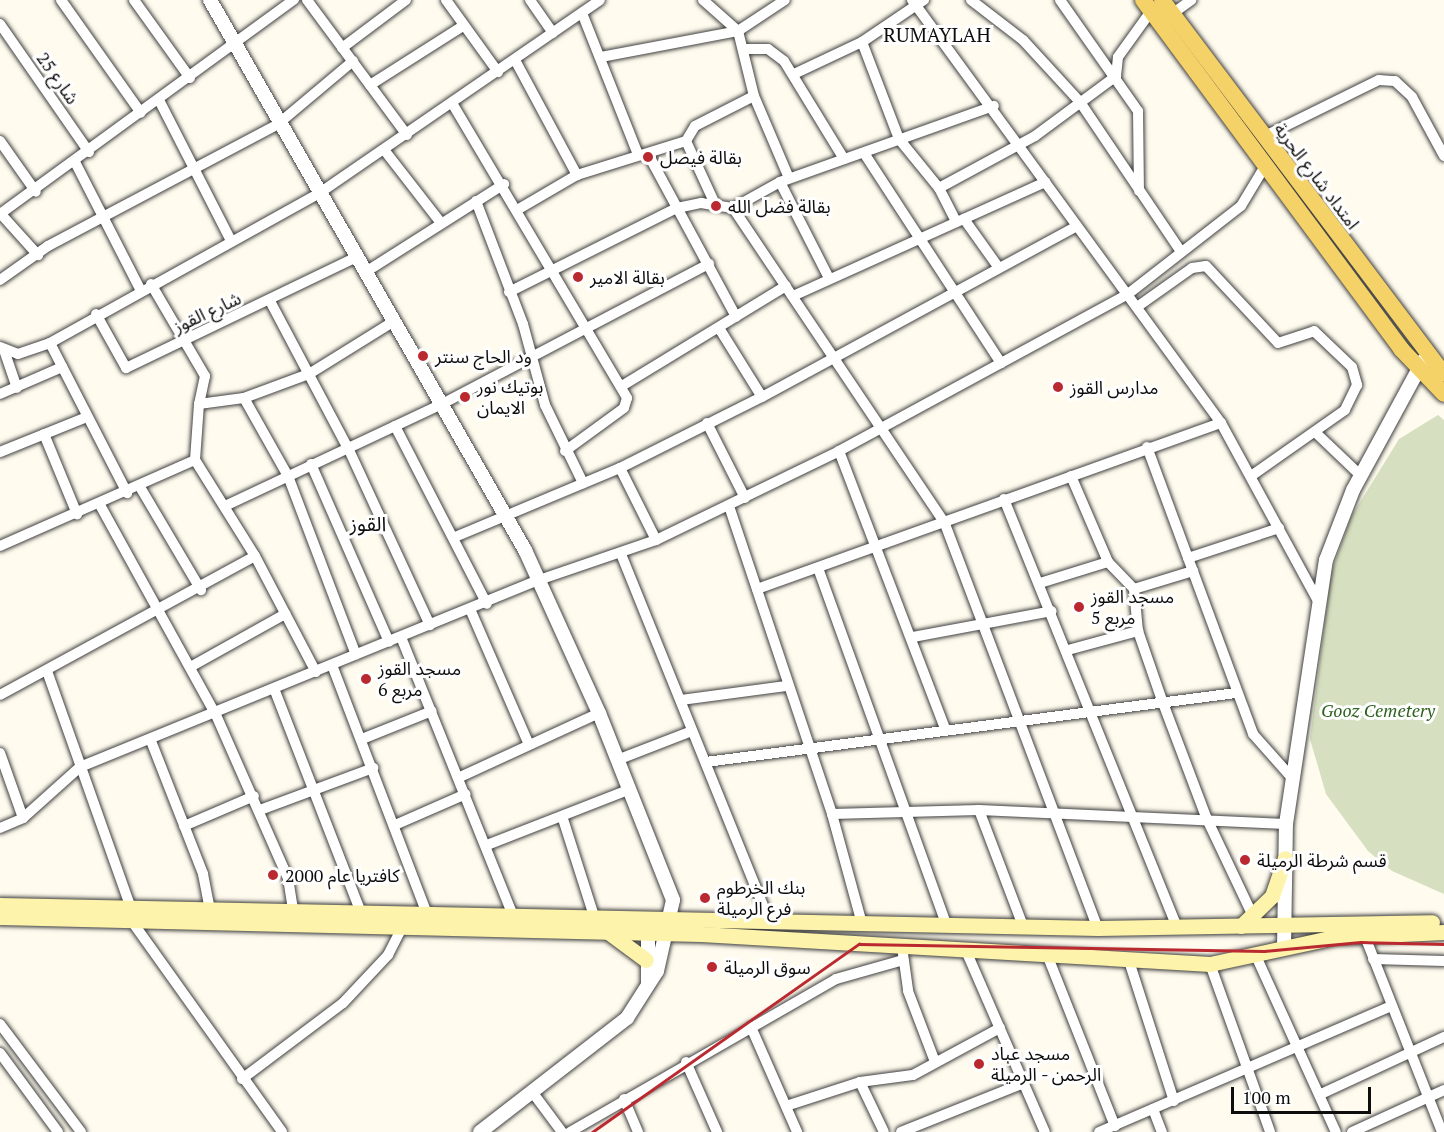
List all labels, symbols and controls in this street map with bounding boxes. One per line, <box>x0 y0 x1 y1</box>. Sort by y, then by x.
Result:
district label: RUMAYLAH <box>877 22 997 46</box>
street label: شارع 25 <box>32 48 84 108</box>
street label: امتداد شارع الحرية <box>1270 118 1364 234</box>
place label: بقالة فيصل <box>660 146 742 168</box>
marker: بقالة فيصل <box>641 150 655 164</box>
place label: بقالة فضل الله <box>728 195 831 217</box>
marker: بقالة فضل الله <box>709 199 723 213</box>
place label: بقالة الامير <box>590 266 665 288</box>
marker: بقالة الامير <box>571 270 585 284</box>
street label: شارع القوز <box>170 287 244 337</box>
place label: ود الحاج سنتر <box>435 345 532 367</box>
marker: ود الحاج سنتر <box>416 349 430 363</box>
place label: بوتيك نور الايمان <box>477 376 543 418</box>
place label: مدارس القوز <box>1070 376 1158 398</box>
marker: مدارس القوز <box>1051 380 1065 394</box>
marker: بوتيك نور الايمان <box>458 390 472 404</box>
district label: القوز <box>350 511 386 535</box>
place label: مسجد القوز مربع 5 <box>1091 586 1174 628</box>
marker: مسجد القوز مربع 5 <box>1072 600 1086 614</box>
place label: مسجد القوز مربع 6 <box>378 658 461 700</box>
marker: مسجد القوز مربع 6 <box>359 672 373 686</box>
park label: Gooz Cemetery <box>1321 699 1435 721</box>
place label: قسم شرطة الرميلة <box>1257 849 1387 871</box>
marker: قسم شرطة الرميلة <box>1238 853 1252 867</box>
place label: كافتريا عام 2000 <box>285 864 400 886</box>
marker: كافتريا عام 2000 <box>266 868 280 882</box>
place label: بنك الخرطوم فرع الرميلة <box>717 877 805 920</box>
marker: بنك الخرطوم فرع الرميلة <box>698 891 712 905</box>
place label: سوق الرميلة <box>724 956 811 978</box>
marker: سوق الرميلة <box>705 960 719 974</box>
place label: مسجد عباد الرحمن - الرميلة <box>991 1043 1103 1086</box>
marker: مسجد عباد الرحمن - الرميلة <box>972 1057 986 1071</box>
scale bar <box>1234 1075 1374 1113</box>
text: 100 m <box>1242 1085 1291 1109</box>

